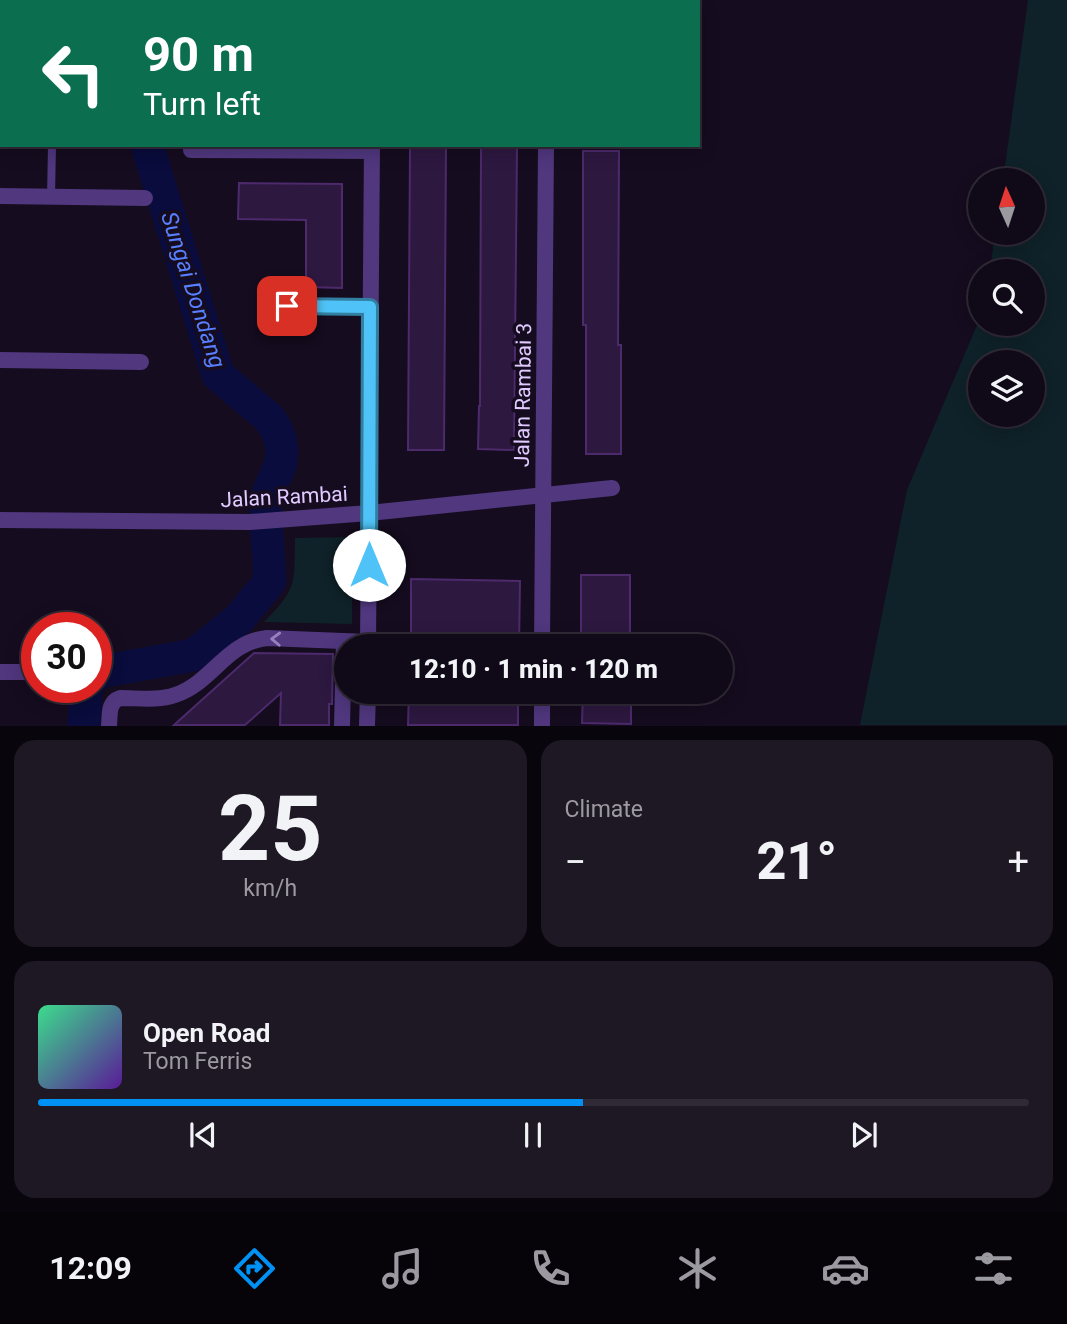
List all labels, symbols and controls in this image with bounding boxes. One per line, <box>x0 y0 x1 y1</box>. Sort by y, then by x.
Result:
text: 90 m <box>143 26 254 83</box>
icon: left <box>28 28 119 119</box>
text: Turn left <box>143 85 261 123</box>
north arrow <box>968 168 1045 245</box>
map controls <box>968 168 1045 427</box>
water label: Sungai Dondang <box>155 208 231 372</box>
button: search <box>968 259 1045 336</box>
pin <box>257 276 317 336</box>
icon: arrive <box>268 287 306 325</box>
street label: Jalan Rambai 3 <box>510 323 536 467</box>
button: layers <box>968 350 1045 427</box>
street label: Jalan Rambai <box>220 482 348 512</box>
position arrow <box>332 528 406 602</box>
speed limit sign: 30 <box>21 612 112 703</box>
one-way arrow <box>270 631 281 646</box>
text: 12:10 · 1 min · 120 m <box>409 654 658 684</box>
text: 25 <box>218 776 322 882</box>
text: Climate <box>565 796 643 823</box>
text: 21° <box>757 831 837 892</box>
text: − <box>565 840 586 884</box>
text: + <box>1007 840 1029 884</box>
text: km/h <box>243 875 297 902</box>
text: Open Road <box>143 1018 271 1048</box>
text: Tom Ferris <box>143 1048 252 1075</box>
icon: previous <box>184 1116 222 1154</box>
icon: pause <box>514 1116 552 1154</box>
icon: next <box>845 1116 883 1154</box>
icon: directions <box>230 1244 279 1293</box>
icon: music <box>378 1244 427 1293</box>
icon: phone <box>526 1244 575 1293</box>
icon: climate <box>673 1244 722 1293</box>
icon: car <box>821 1244 870 1293</box>
icon: filters <box>969 1244 1018 1293</box>
text: 12:09 <box>49 1249 132 1287</box>

